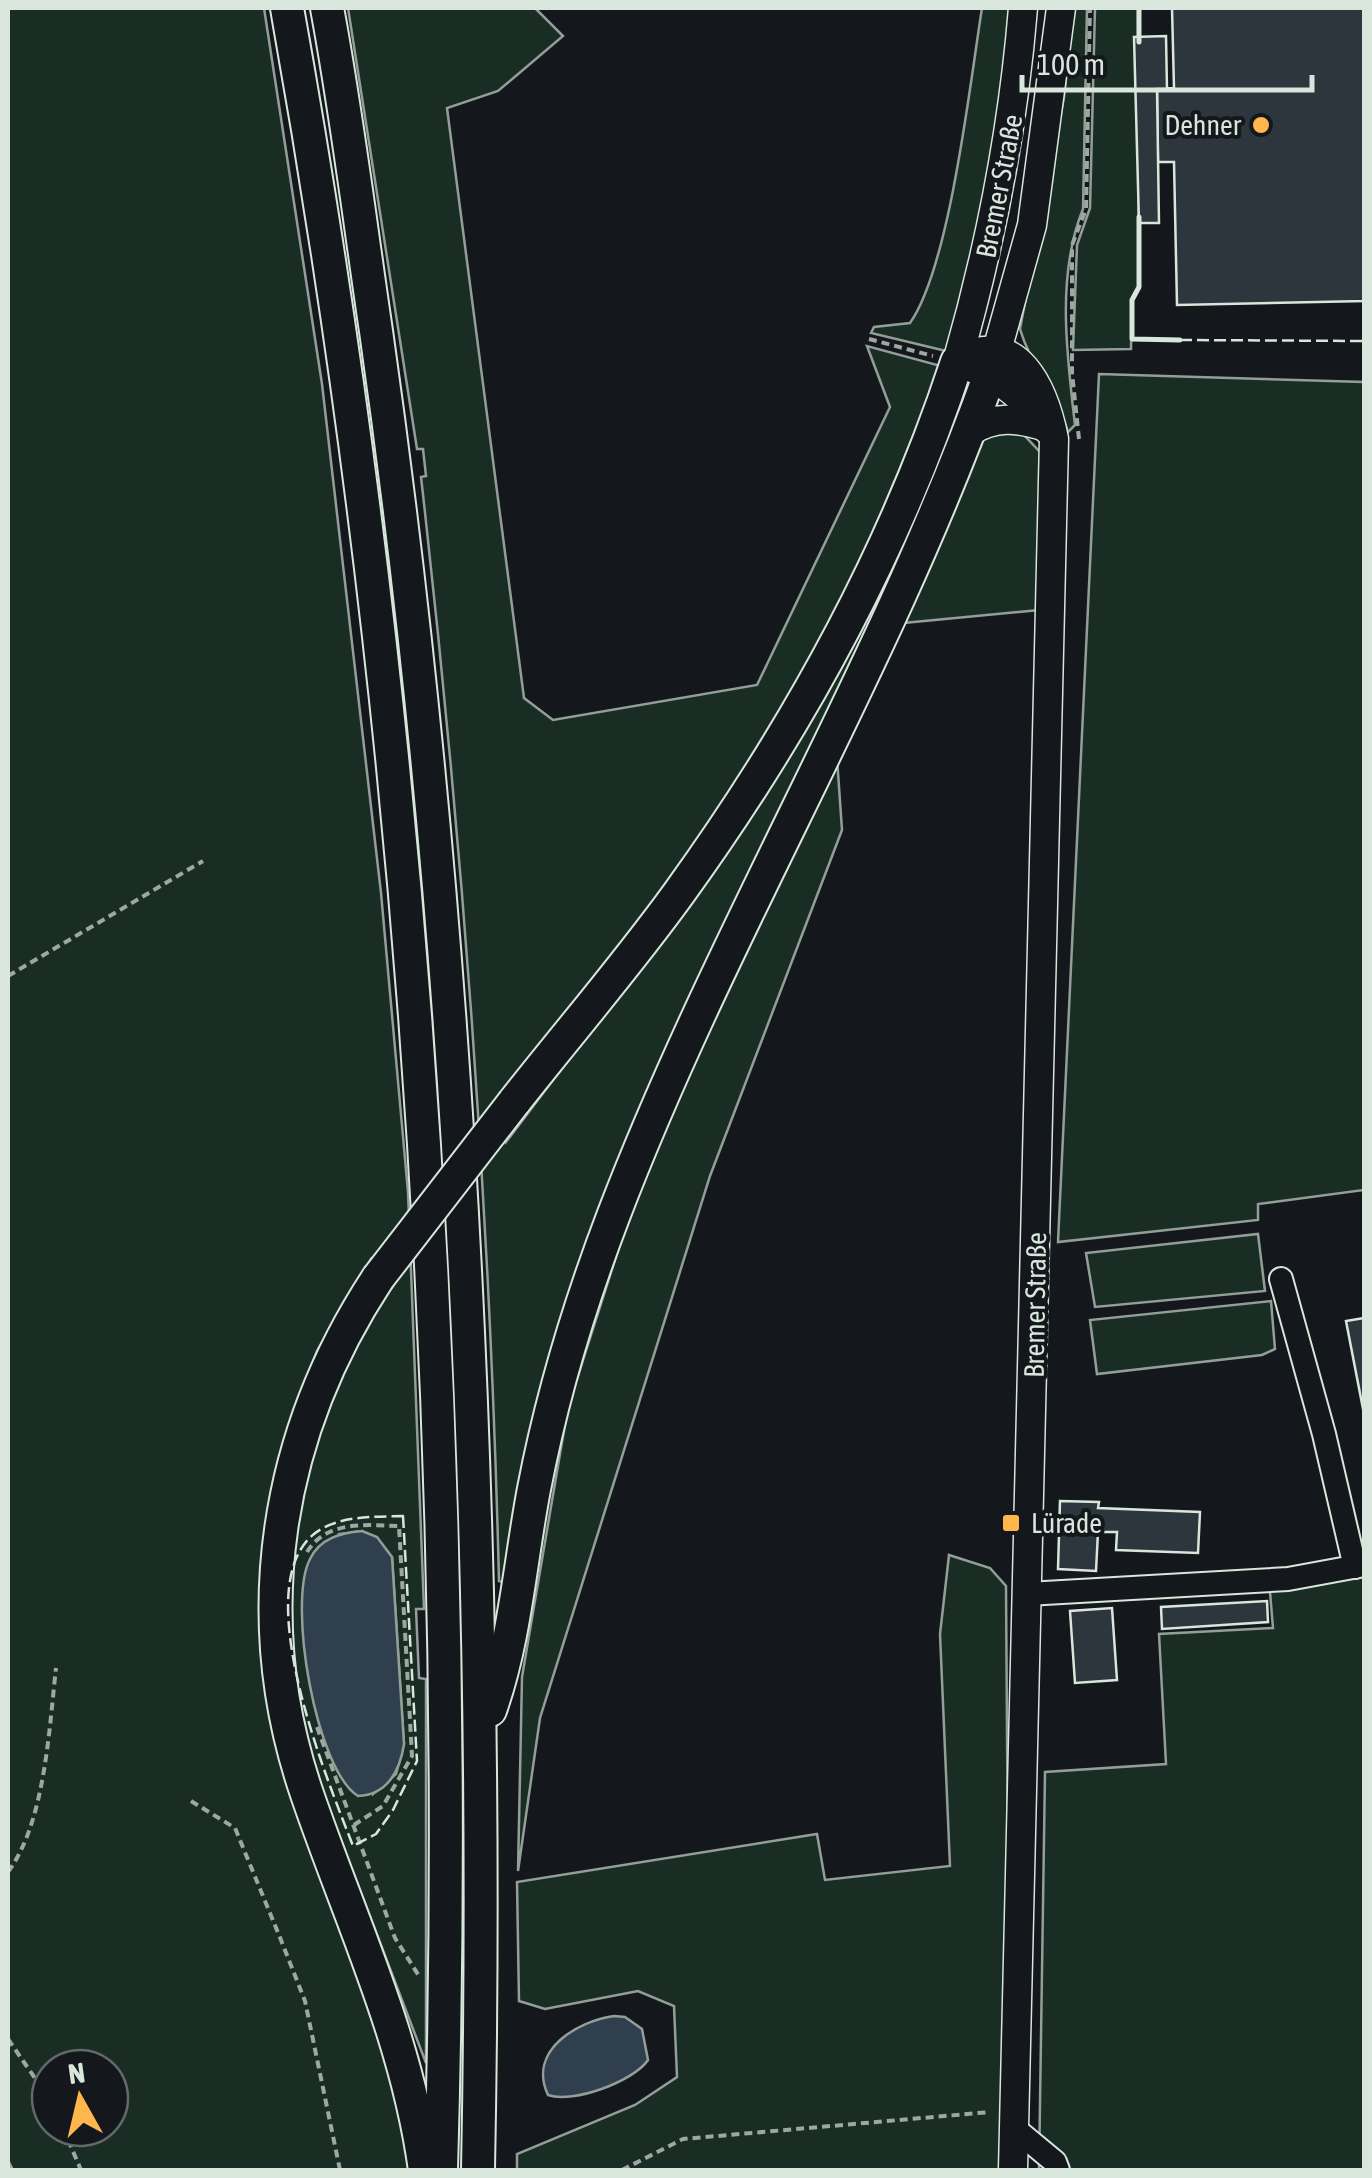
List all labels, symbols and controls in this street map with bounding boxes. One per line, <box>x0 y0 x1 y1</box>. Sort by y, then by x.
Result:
scale bar <box>1022 30 1312 92</box>
text: 100 m <box>1037 47 1105 81</box>
place label: Dehner <box>1164 109 1242 141</box>
street label: Bremer Straße <box>969 111 1029 261</box>
marker: Dehner <box>1250 114 1272 136</box>
street label: Bremer Straße <box>1018 1232 1052 1378</box>
place label: Lürade <box>1031 1507 1102 1539</box>
marker: Lürade <box>1000 1512 1022 1534</box>
north arrow <box>30 2048 130 2148</box>
text: N <box>66 2056 87 2090</box>

